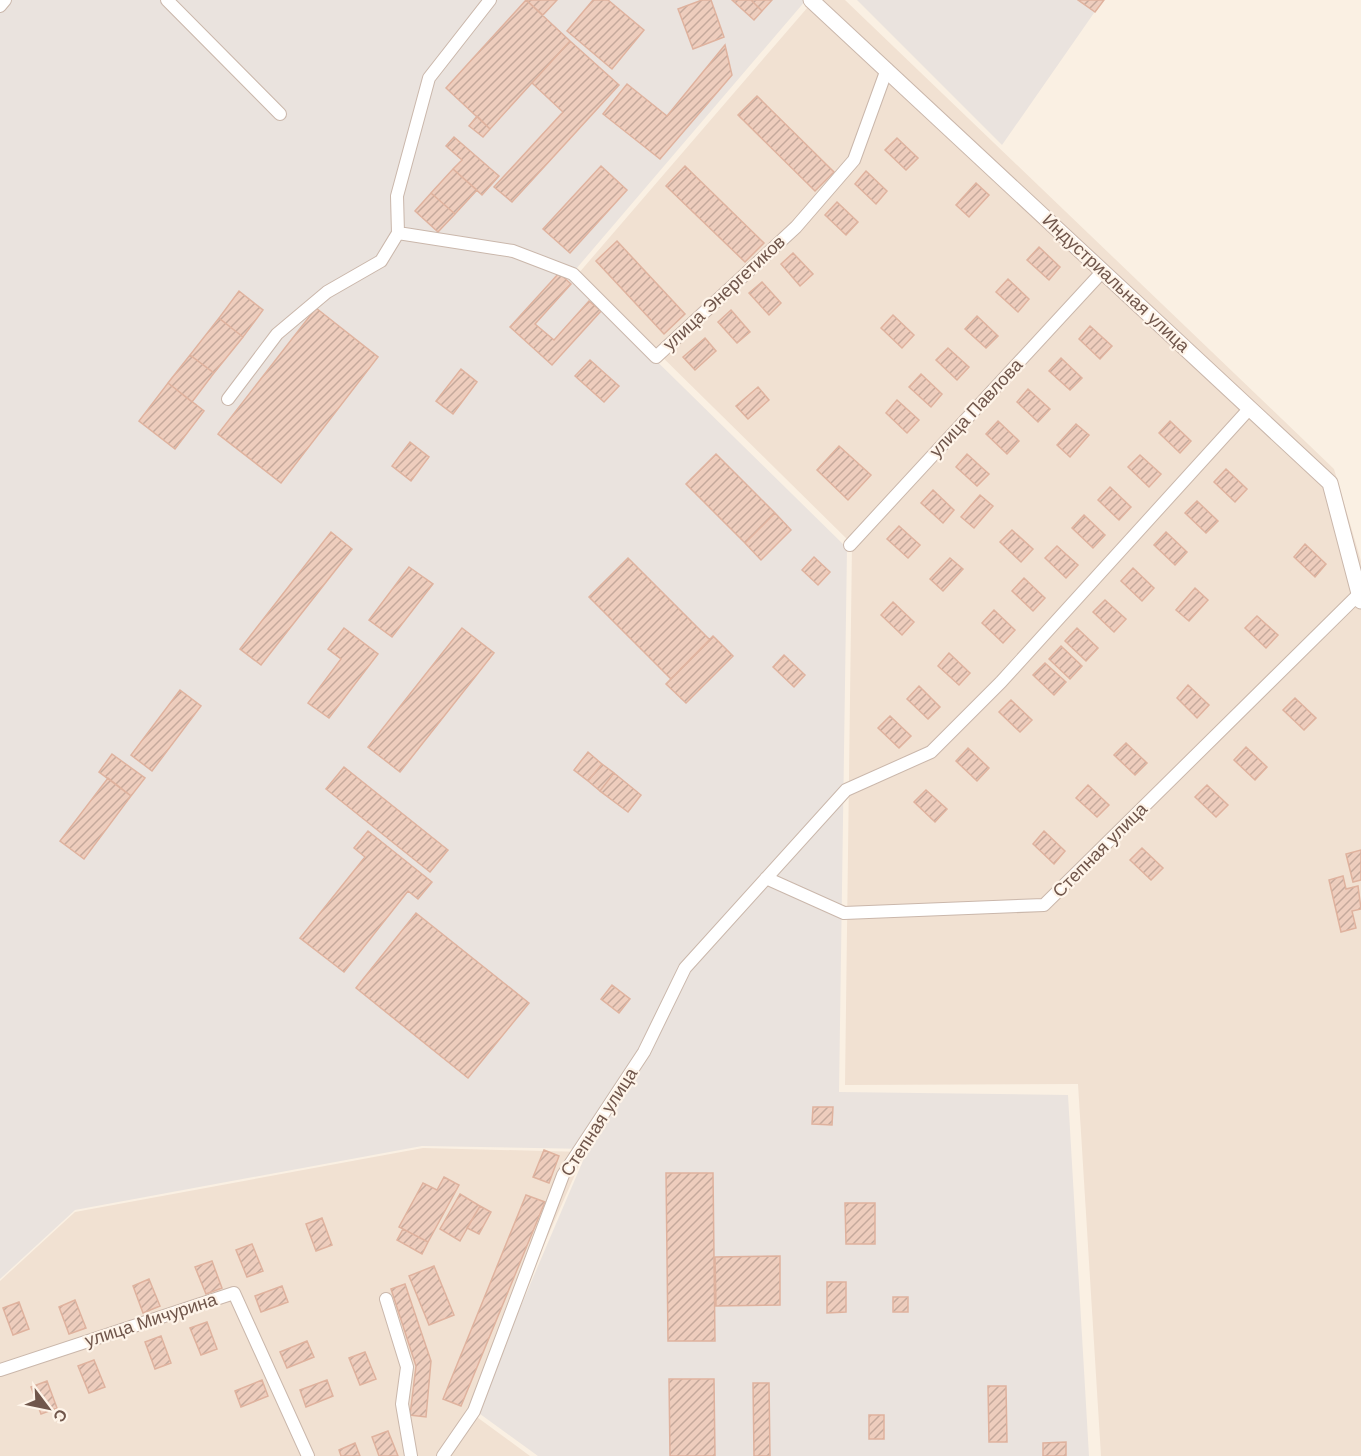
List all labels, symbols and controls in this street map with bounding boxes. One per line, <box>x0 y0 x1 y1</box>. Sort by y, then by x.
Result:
street label: Индустриальная улица <box>1038 210 1194 357</box>
street label: улица Энергетиков <box>659 231 789 355</box>
street label: улица Павлова <box>925 354 1027 461</box>
street label: Степная улица <box>1049 798 1152 901</box>
street label: Степная улица <box>557 1063 642 1180</box>
street label: улица Мичурина <box>82 1289 221 1351</box>
north arrow <box>18 1378 78 1438</box>
text: С <box>50 1406 71 1425</box>

